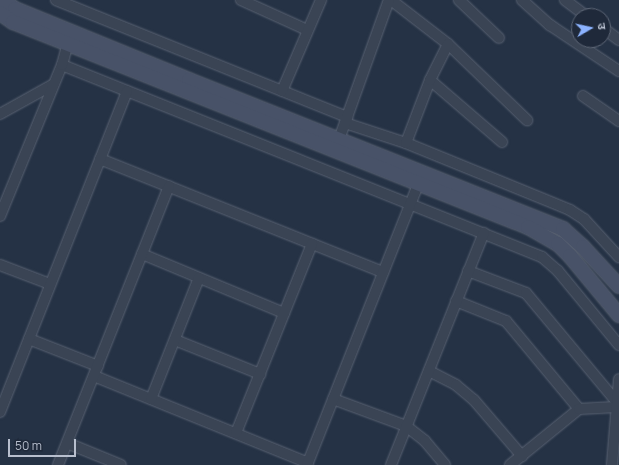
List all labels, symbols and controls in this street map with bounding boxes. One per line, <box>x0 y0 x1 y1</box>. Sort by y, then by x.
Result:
north arrow <box>571 8 611 48</box>
text: उ <box>594 22 610 31</box>
scale bar <box>10 431 78 457</box>
text: 50 m <box>15 437 42 454</box>

